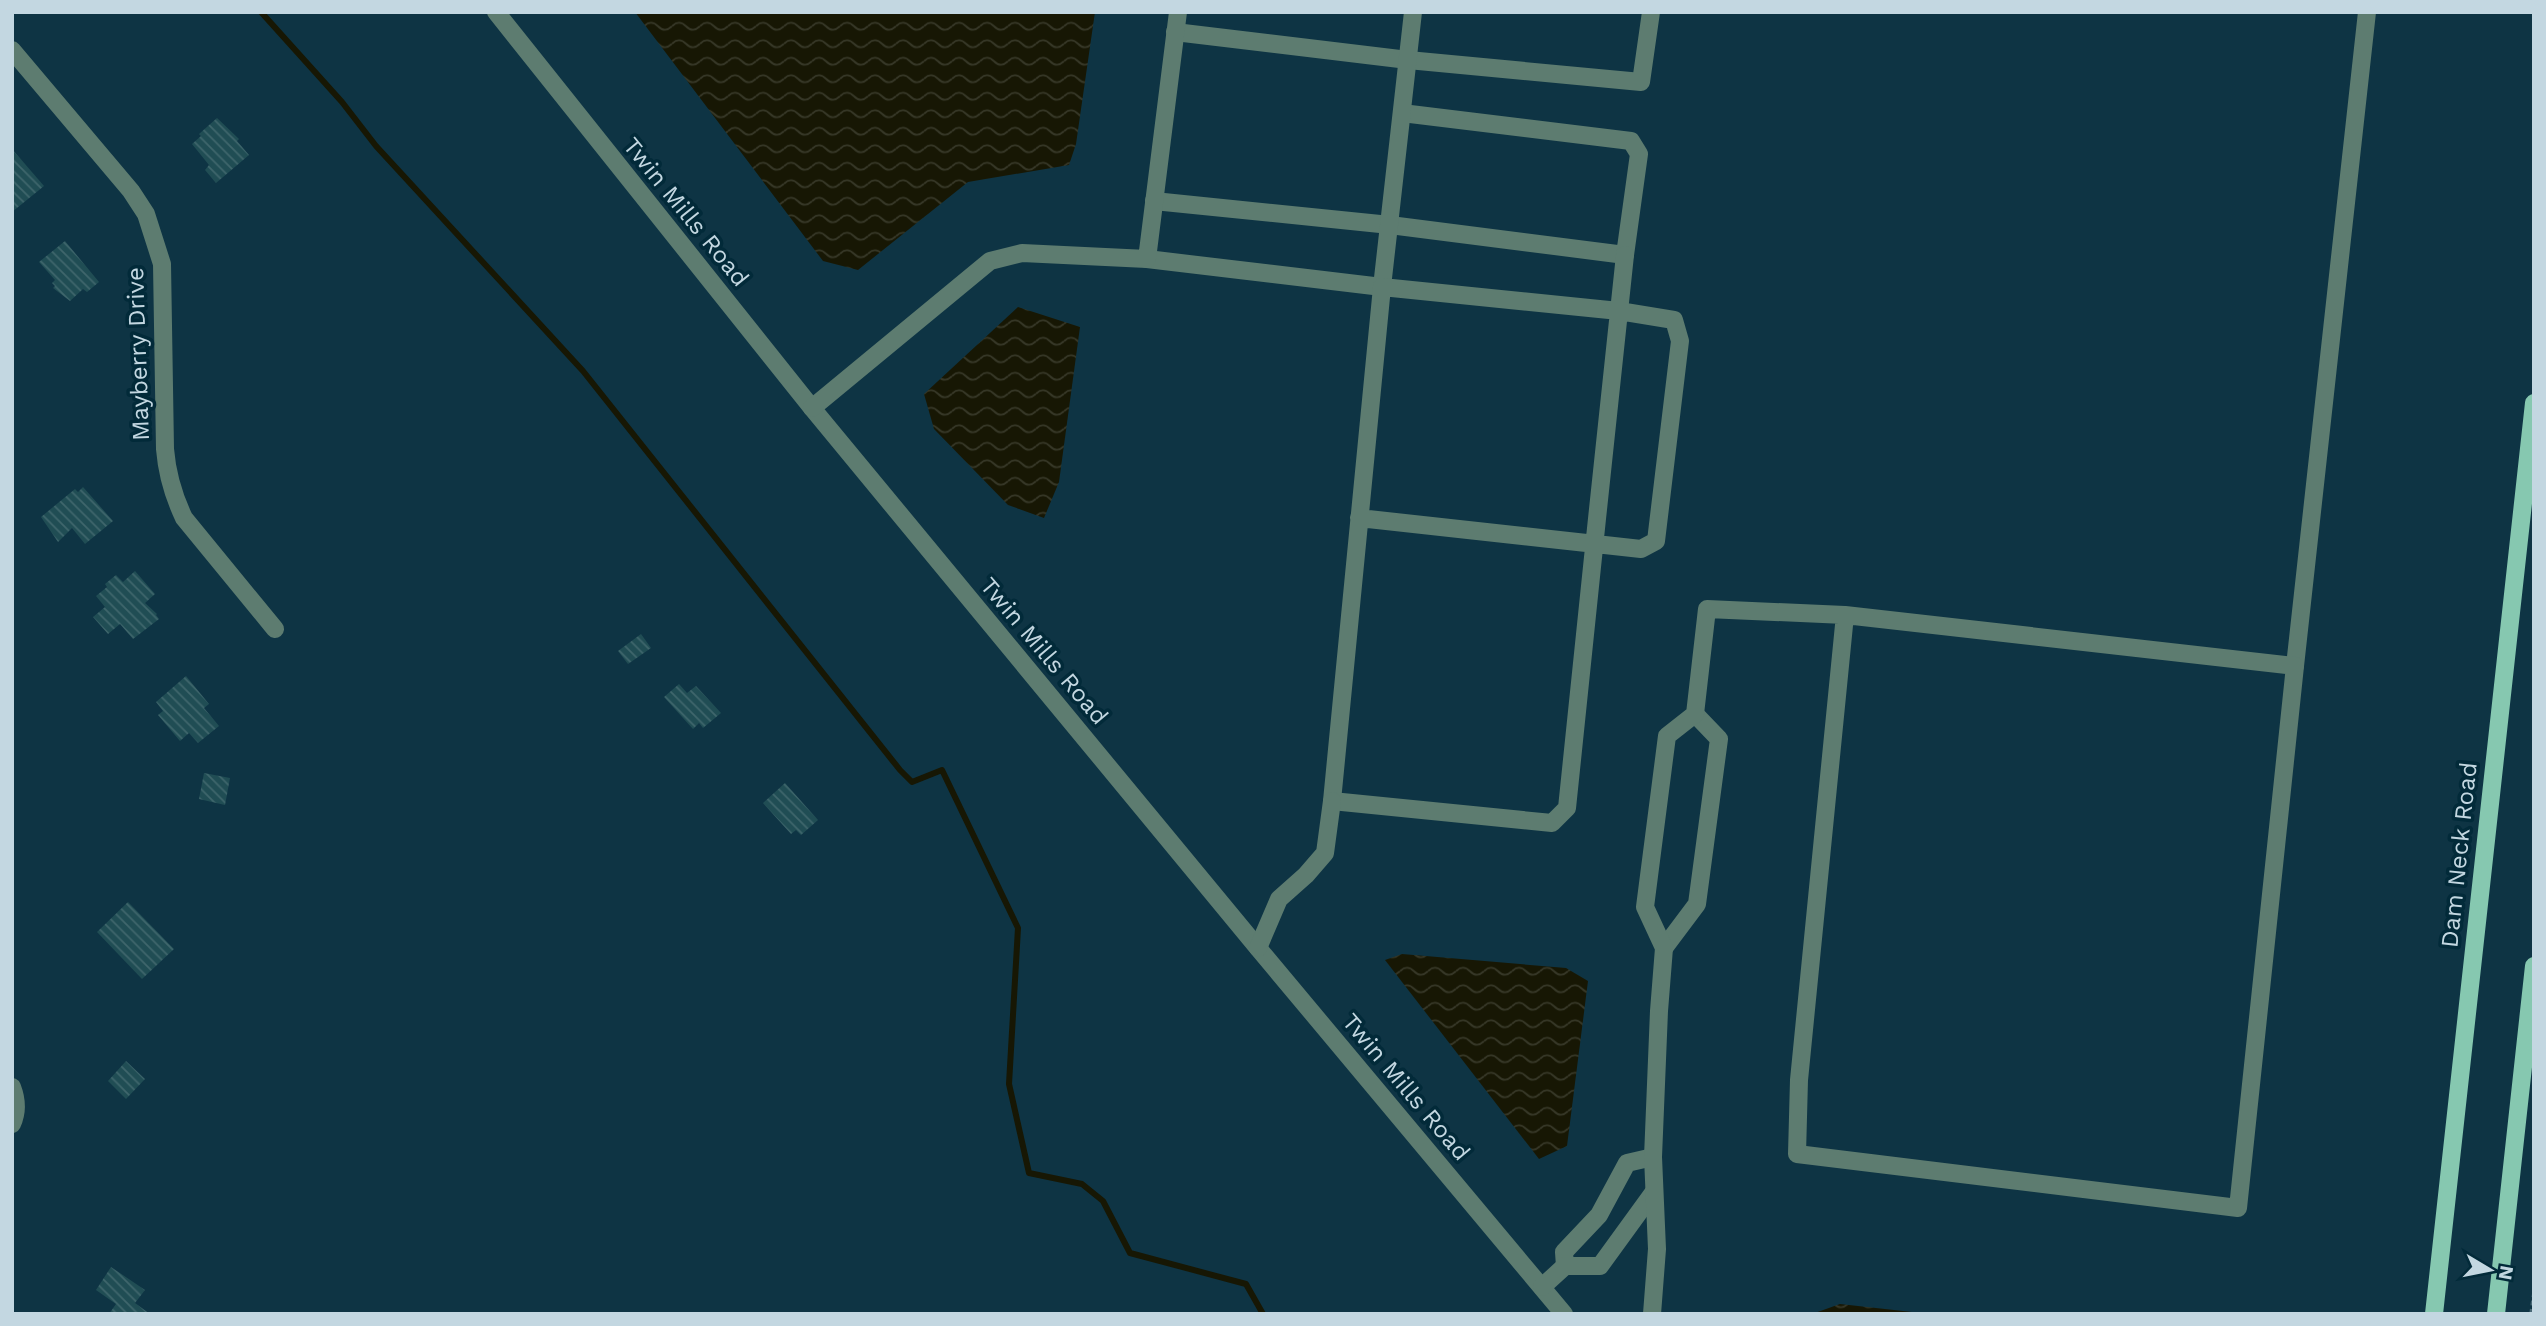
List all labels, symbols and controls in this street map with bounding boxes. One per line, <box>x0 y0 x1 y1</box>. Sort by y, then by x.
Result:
street label: Twin Mills Road <box>617 132 755 292</box>
street label: Mayberry Drive <box>121 267 155 441</box>
street label: Twin Mills Road <box>974 572 1114 730</box>
street label: Dam Neck Road <box>2435 761 2483 949</box>
street label: Twin Mills Road <box>1336 1008 1476 1166</box>
north arrow <box>2455 1235 2525 1305</box>
text: N <box>2494 1264 2519 1282</box>

